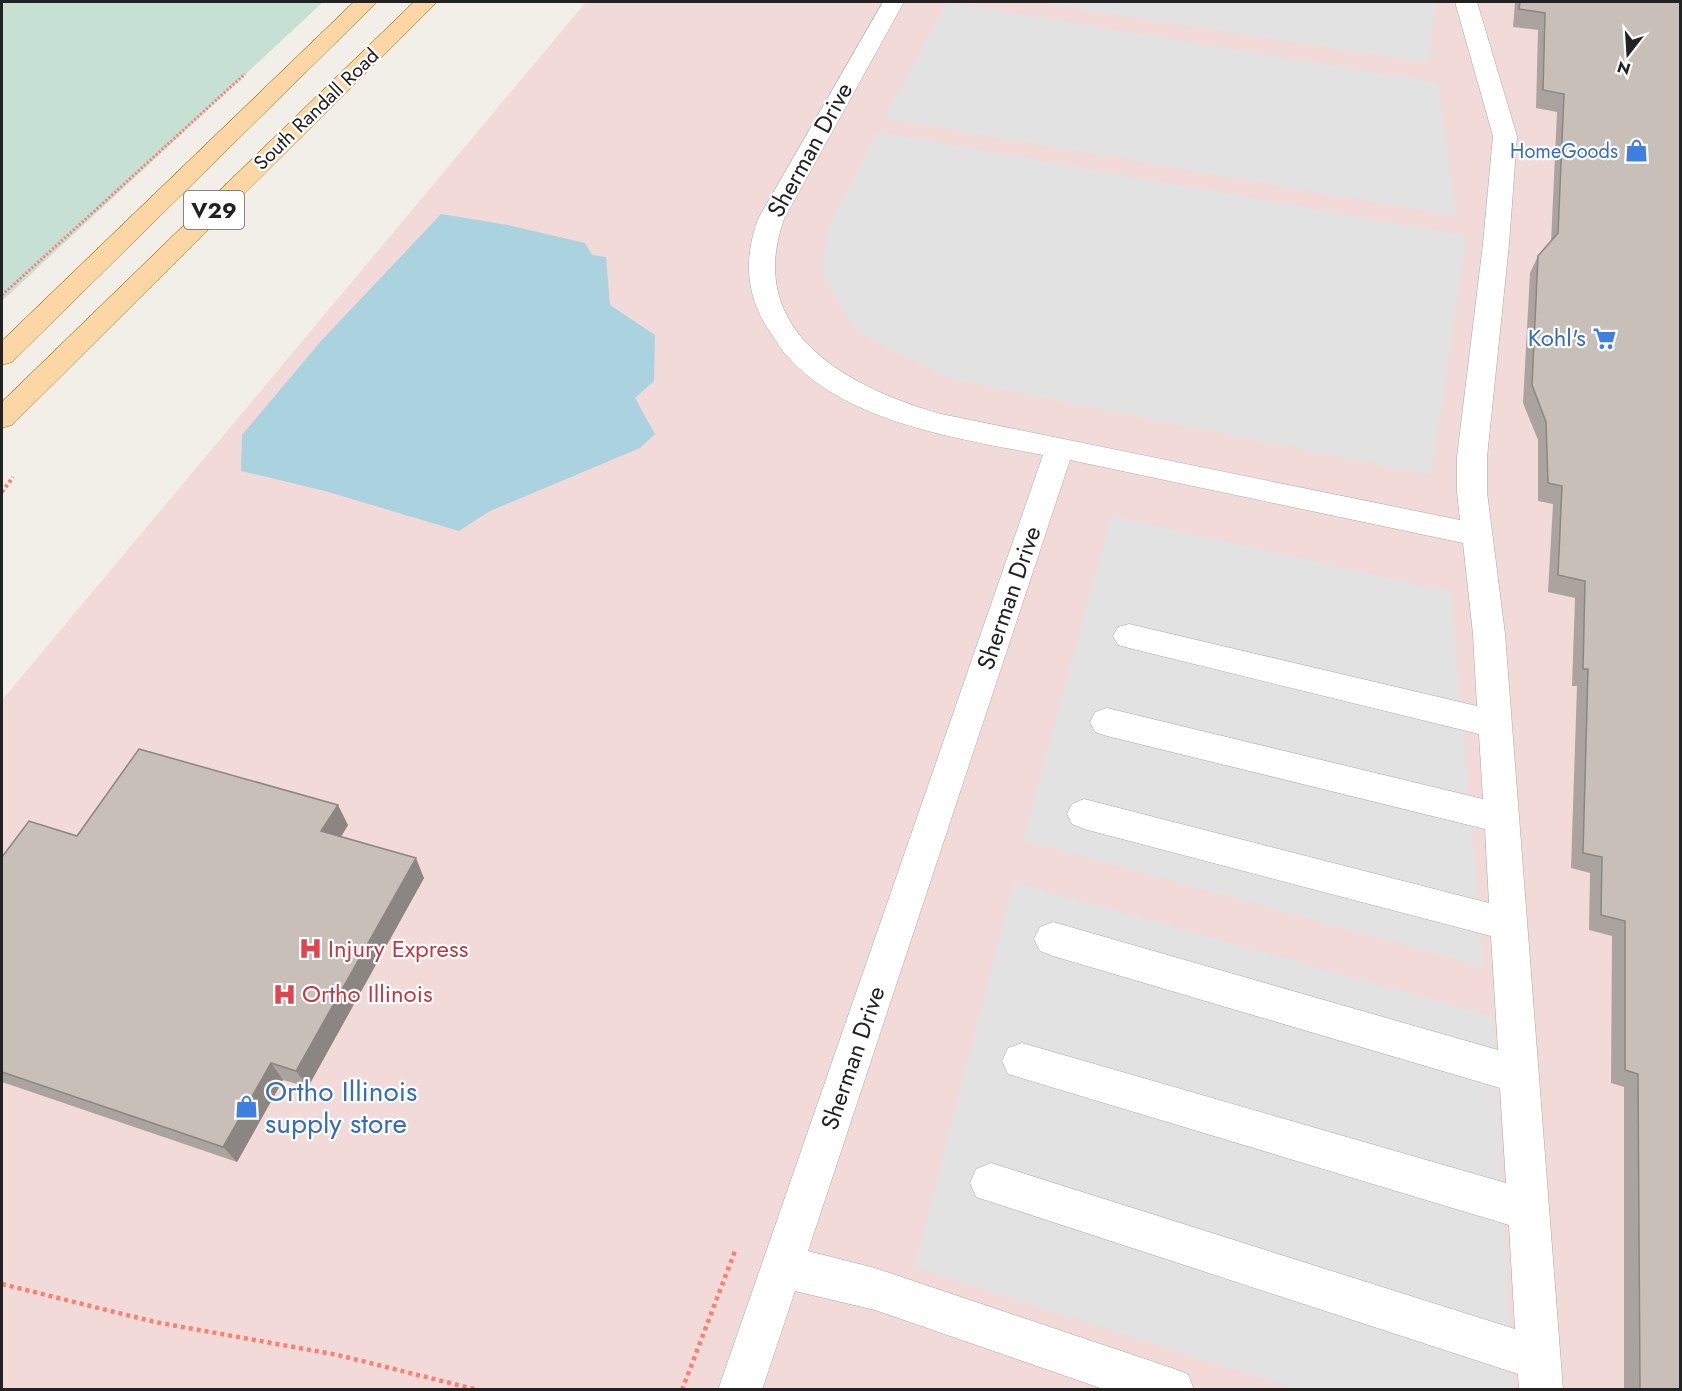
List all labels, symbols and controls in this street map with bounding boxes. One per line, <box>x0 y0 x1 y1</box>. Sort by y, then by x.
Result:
north arrow <box>1598 24 1658 84</box>
street label: South Randall Road <box>247 42 386 177</box>
text: N <box>1614 55 1633 81</box>
street label: Sherman Drive <box>758 76 861 224</box>
place label: HomeGoods <box>1510 137 1618 166</box>
shop icon: HomeGoods <box>1623 138 1649 164</box>
road number: V29 <box>184 191 244 229</box>
place label: Kohl's <box>1528 320 1586 355</box>
supermarket icon: Kohl's <box>1591 325 1617 351</box>
street label: Sherman Drive <box>968 521 1049 674</box>
place label: Injury Express <box>328 931 468 966</box>
hospital icon: Injury Express <box>297 936 323 962</box>
place label: Ortho Illinois <box>302 976 433 1011</box>
hospital icon: Ortho Illinois <box>271 981 297 1007</box>
street label: Sherman Drive <box>812 981 893 1134</box>
place label: Ortho Illinois supply store <box>265 1071 417 1144</box>
shop icon: Ortho Illinois supply store <box>234 1094 260 1120</box>

